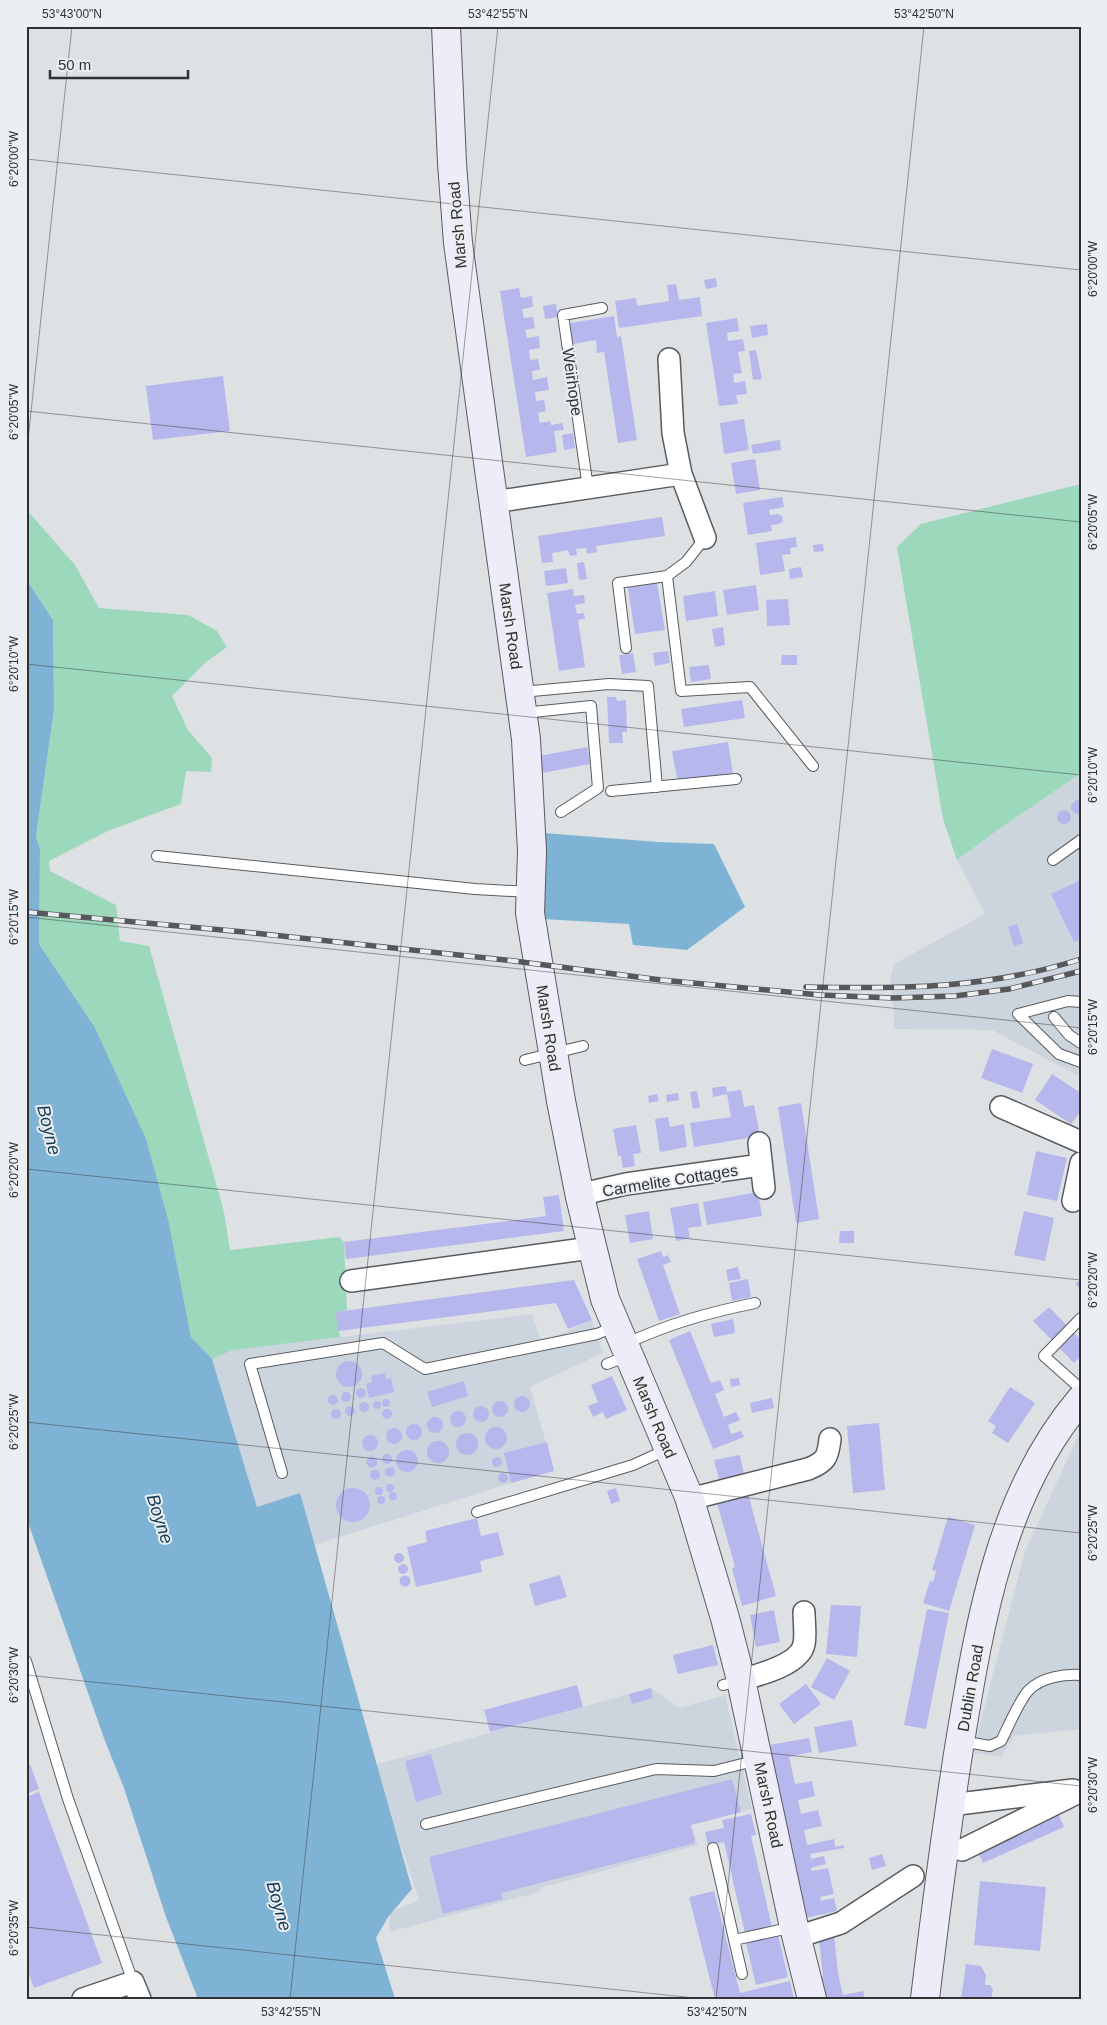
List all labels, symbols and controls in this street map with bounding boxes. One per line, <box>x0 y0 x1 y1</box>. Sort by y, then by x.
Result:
text: 53°43'00"N <box>42 7 102 21</box>
text: 53°42'55"N <box>468 7 528 21</box>
text: 53°42'50"N <box>894 7 954 21</box>
scale bar <box>50 48 188 80</box>
text: 50 m <box>58 56 91 73</box>
text: 6°20'00"W <box>7 130 21 187</box>
street label: Marsh Road <box>445 181 470 269</box>
text: 6°20'00"W <box>1086 240 1100 297</box>
street label: Weirhope <box>559 347 586 417</box>
text: 6°20'05"W <box>7 383 21 440</box>
text: 6°20'05"W <box>1086 493 1100 550</box>
street label: Marsh Road <box>496 582 525 670</box>
text: 6°20'10"W <box>7 635 21 692</box>
text: 6°20'10"W <box>1086 746 1100 803</box>
text: 6°20'15"W <box>7 888 21 945</box>
street label: Marsh Road <box>533 984 564 1072</box>
text: 6°20'15"W <box>1086 998 1100 1055</box>
water label: Boyne <box>33 1103 65 1157</box>
text: 6°20'20"W <box>7 1141 21 1198</box>
street label: Carmelite Cottages <box>601 1161 739 1200</box>
text: 6°20'20"W <box>1086 1251 1100 1308</box>
street label: Marsh Road <box>630 1374 679 1461</box>
text: 6°20'25"W <box>7 1393 21 1450</box>
water label: Boyne <box>143 1492 177 1546</box>
text: 6°20'25"W <box>1086 1504 1100 1561</box>
street label: Dublin Road <box>954 1643 987 1733</box>
text: 6°20'30"W <box>7 1646 21 1703</box>
text: 6°20'30"W <box>1086 1756 1100 1813</box>
street label: Marsh Road <box>751 1761 786 1849</box>
water label: Boyne <box>262 1879 296 1933</box>
text: 6°20'35"W <box>7 1899 21 1956</box>
text: 53°42'55"N <box>261 2005 321 2019</box>
text: 53°42'50"N <box>687 2005 747 2019</box>

